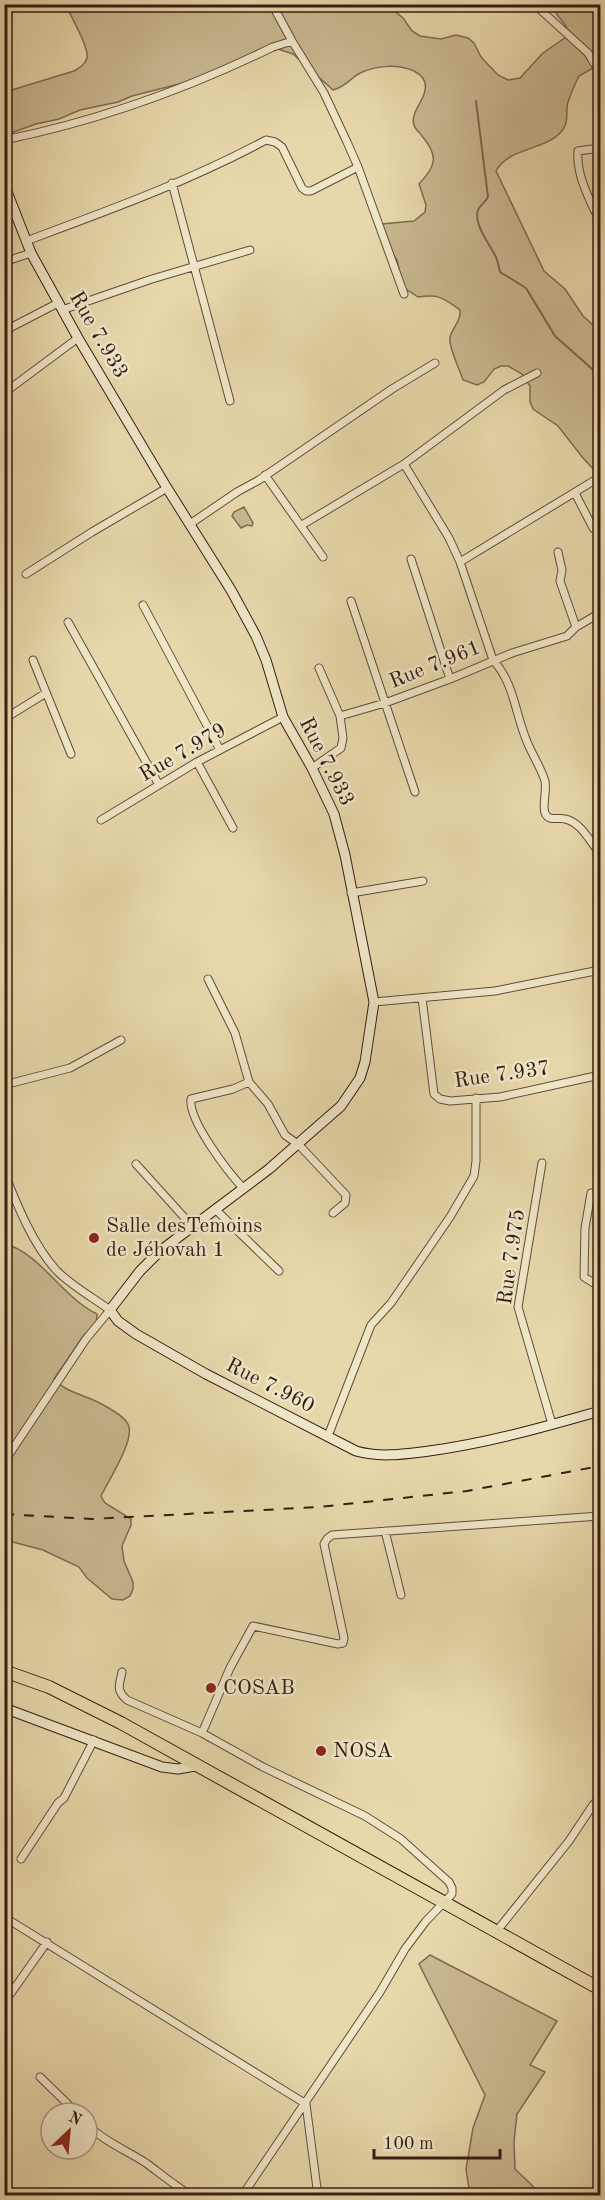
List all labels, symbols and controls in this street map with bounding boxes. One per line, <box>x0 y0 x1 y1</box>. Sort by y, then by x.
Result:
street label: Rue 7.933 <box>65 288 131 382</box>
street label: Rue 7.961 <box>386 637 484 693</box>
street label: Rue 7.933 <box>295 714 357 810</box>
street label: Rue 7.979 <box>136 720 230 786</box>
street label: Rue 7.937 <box>453 1058 551 1092</box>
street label: Rue 7.975 <box>495 1208 529 1306</box>
place label: Salle desTemoins de Jéhovah 1 <box>106 1216 262 1261</box>
marker: Salle desTemoins de Jéhovah 1 <box>87 1231 101 1245</box>
street label: Rue 7.960 <box>222 1355 318 1417</box>
place label: COSAB <box>223 1678 295 1699</box>
marker: COSAB <box>204 1681 218 1695</box>
place label: NOSA <box>333 1741 392 1762</box>
marker: NOSA <box>314 1744 328 1758</box>
north arrow <box>39 2101 99 2161</box>
text: N <box>66 2109 84 2130</box>
scale bar <box>374 2122 500 2160</box>
text: 100 m <box>383 2135 434 2153</box>

